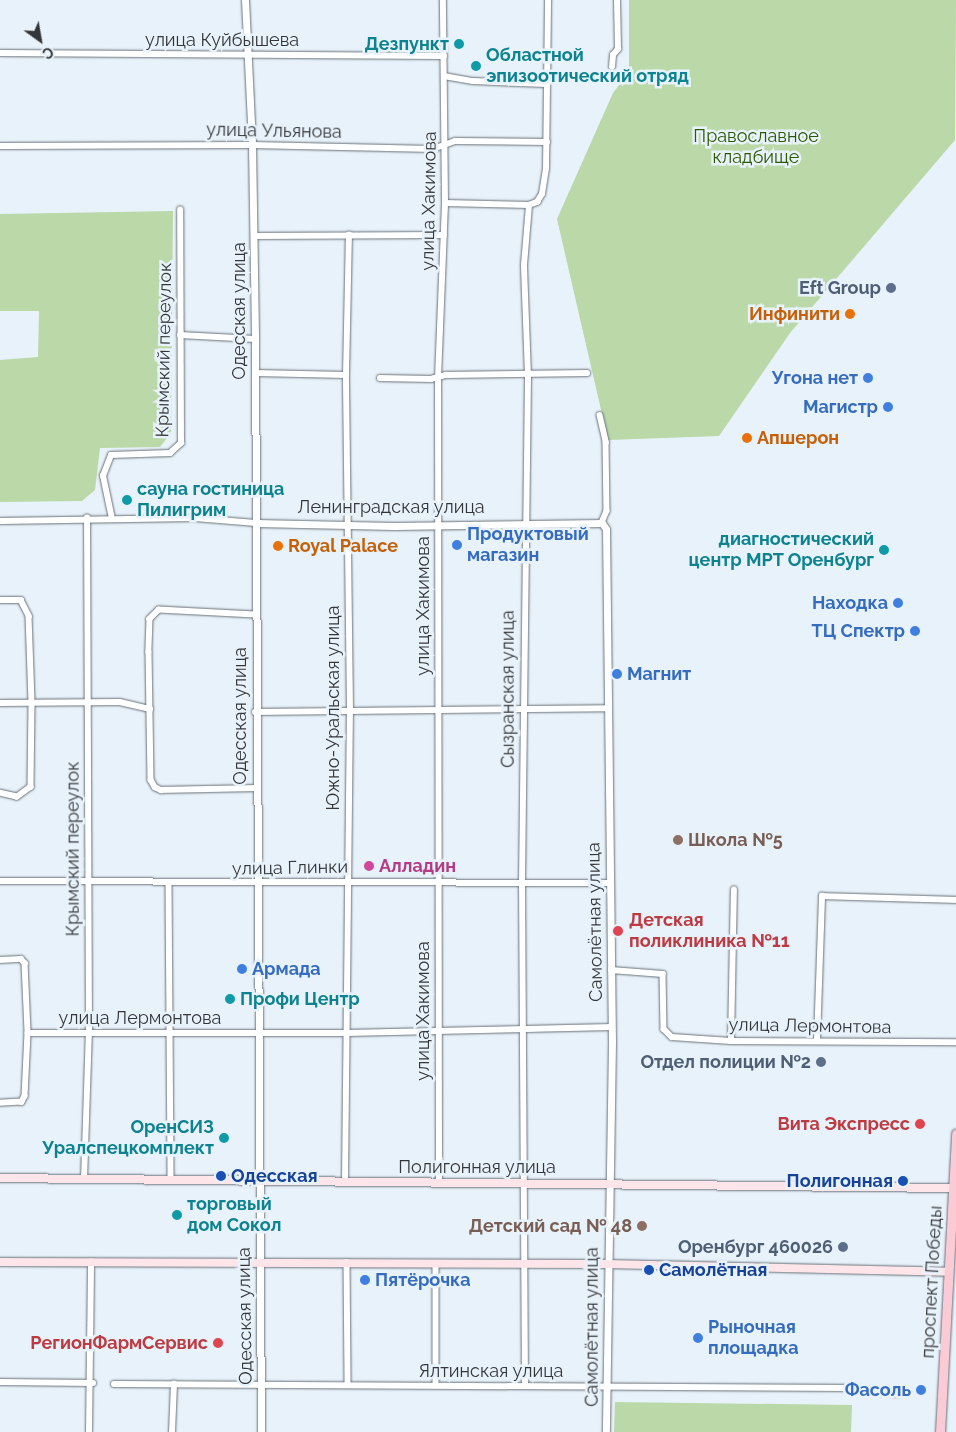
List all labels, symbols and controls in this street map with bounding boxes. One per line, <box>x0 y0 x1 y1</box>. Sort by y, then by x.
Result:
north arrow <box>15 15 65 65</box>
street label: улица Куйбышева <box>145 29 299 51</box>
place label: Дезпункт <box>365 33 449 55</box>
marker: Дезпункт <box>453 38 465 50</box>
text: С <box>40 43 56 62</box>
place label: Областной эпизоотический отряд <box>486 45 689 88</box>
marker: Областной эпизоотический отряд <box>470 60 482 72</box>
street label: улица Ульянова <box>206 119 342 143</box>
park label: Православное кладбище <box>693 126 819 168</box>
street label: улица Хакимова <box>417 131 441 271</box>
street label: Одесская улица <box>228 242 250 380</box>
street label: Крымский переулок <box>152 262 176 438</box>
place label: Eft Group <box>799 277 881 299</box>
marker: Eft Group <box>885 282 897 294</box>
place label: Инфинити <box>749 303 840 325</box>
marker: Инфинити <box>844 308 856 320</box>
place label: Угона нет <box>772 367 858 389</box>
marker: Угона нет <box>862 372 874 384</box>
place label: Магистр <box>803 396 878 418</box>
marker: Магистр <box>882 401 894 413</box>
place label: Апшерон <box>757 427 839 449</box>
marker: Апшерон <box>741 432 753 444</box>
place label: сауна гостиница Пилигрим <box>137 479 284 522</box>
marker: сауна гостиница Пилигрим <box>121 494 133 506</box>
street label: Ленинградская улица <box>297 496 485 518</box>
place label: Продуктовый магазин <box>467 524 589 566</box>
place label: диагностический центр МРТ Оренбург <box>688 529 874 572</box>
place label: Royal Palace <box>288 535 399 557</box>
street label: улица Хакимова <box>412 536 434 676</box>
marker: Продуктовый магазин <box>451 539 463 551</box>
marker: Royal Palace <box>272 540 284 552</box>
marker: диагностический центр МРТ Оренбург <box>878 544 890 556</box>
place label: Находка <box>812 592 888 614</box>
marker: Находка <box>892 597 904 609</box>
street label: Южно-Уральская улица <box>322 605 344 811</box>
street label: Сызранская улица <box>497 610 519 768</box>
place label: ТЦ Спектр <box>812 620 905 642</box>
marker: ТЦ Спектр <box>909 625 921 637</box>
street label: Одесская улица <box>229 647 251 785</box>
place label: Магнит <box>627 663 691 685</box>
marker: Магнит <box>611 668 623 680</box>
street label: Крымский переулок <box>62 762 84 936</box>
place label: Школа №5 <box>688 829 783 851</box>
marker: Школа №5 <box>672 834 684 846</box>
street label: Самолётная улица <box>583 842 607 1002</box>
place label: Алладин <box>379 855 456 877</box>
street label: улица Глинки <box>232 856 348 880</box>
marker: Алладин <box>363 860 375 872</box>
place label: Детская поликлиника №11 <box>629 910 790 952</box>
marker: Детская поликлиника №11 <box>611 924 625 938</box>
street label: улица Хакимова <box>412 941 434 1081</box>
place label: Армада <box>252 958 321 980</box>
marker: Армада <box>236 963 248 975</box>
place label: Профи Центр <box>240 988 360 1010</box>
marker: Профи Центр <box>224 993 236 1005</box>
street label: улица Лермонтова <box>59 1007 221 1029</box>
street label: улица Лермонтова <box>728 1014 892 1038</box>
place label: Отдел полиции №2 <box>640 1051 811 1073</box>
marker: Отдел полиции №2 <box>815 1056 827 1068</box>
place label: Вита Экспресс <box>777 1113 910 1135</box>
place label: ОренСИЗ Уралспецкомплект <box>42 1117 214 1160</box>
marker: Вита Экспресс <box>914 1118 926 1130</box>
marker: ОренСИЗ Уралспецкомплект <box>218 1132 230 1144</box>
street label: Полигонная улица <box>398 1156 556 1178</box>
place label: Одесская <box>231 1165 318 1187</box>
marker: Одесская <box>215 1170 227 1182</box>
place label: Полигонная <box>787 1170 893 1192</box>
marker: Полигонная <box>897 1175 909 1187</box>
place label: торговый дом Сокол <box>187 1194 281 1236</box>
street label: проспект Победы <box>917 1205 947 1359</box>
marker: торговый дом Сокол <box>171 1209 183 1221</box>
place label: Детский сад № 48 <box>469 1215 632 1237</box>
marker: Детский сад № 48 <box>636 1220 648 1232</box>
place label: Оренбург 460026 <box>678 1236 833 1258</box>
marker: Оренбург 460026 <box>837 1241 849 1253</box>
street label: Одесская улица <box>233 1247 257 1385</box>
street label: Самолётная улица <box>581 1247 603 1407</box>
place label: Самолётная <box>659 1259 767 1281</box>
marker: Самолётная <box>643 1264 655 1276</box>
place label: Пятёрочка <box>375 1269 471 1291</box>
marker: Пятёрочка <box>359 1274 371 1286</box>
place label: Рыночная площадка <box>708 1317 799 1360</box>
place label: РегионФармСервис <box>30 1332 208 1354</box>
marker: Рыночная площадка <box>692 1332 704 1344</box>
marker: РегионФармСервис <box>212 1337 224 1349</box>
street label: Ялтинская улица <box>418 1360 564 1382</box>
place label: Фасоль <box>845 1379 911 1401</box>
marker: Фасоль <box>915 1384 927 1396</box>

